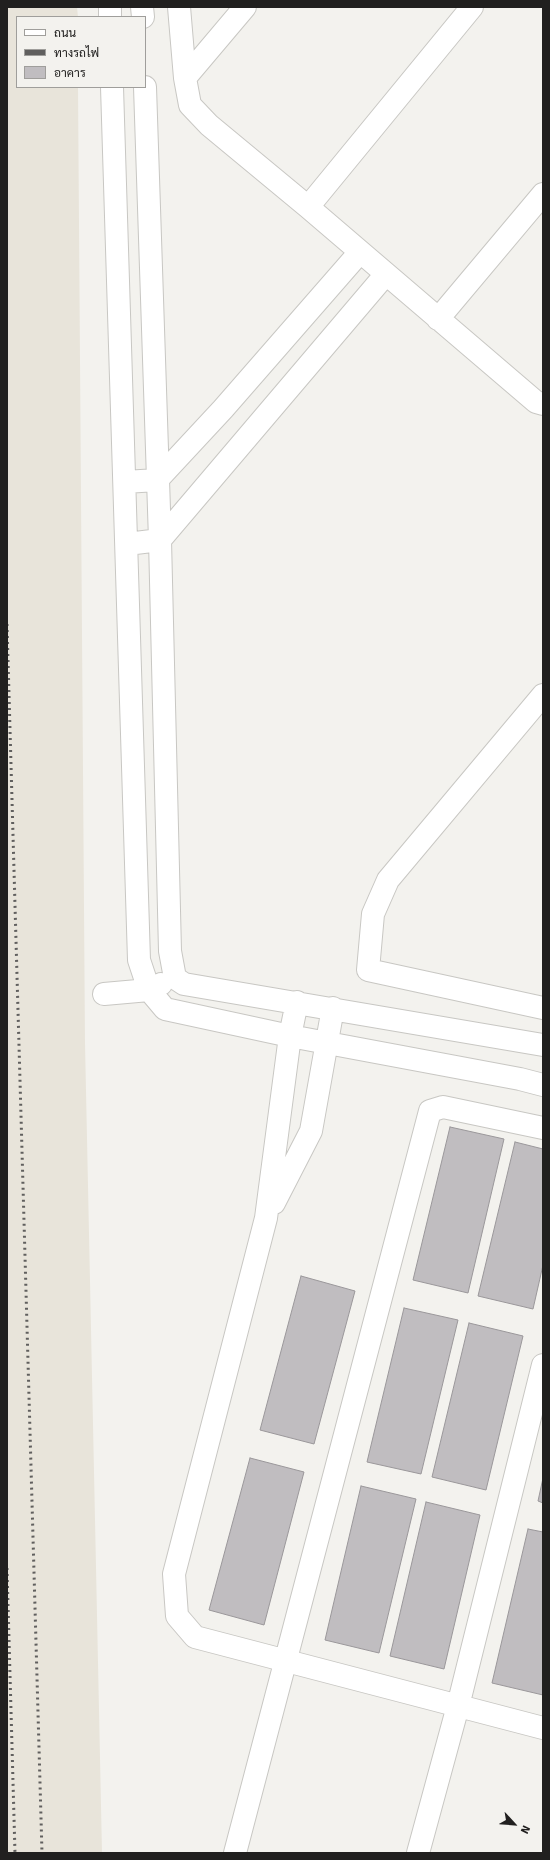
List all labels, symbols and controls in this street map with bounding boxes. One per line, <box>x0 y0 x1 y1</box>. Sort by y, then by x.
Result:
legend <box>16 16 146 88</box>
text: ถนน <box>54 26 76 41</box>
text: ทางรถไฟ <box>54 46 99 61</box>
text: อาคาร <box>54 66 86 81</box>
north arrow <box>494 1804 534 1844</box>
text: N <box>518 1823 533 1836</box>

